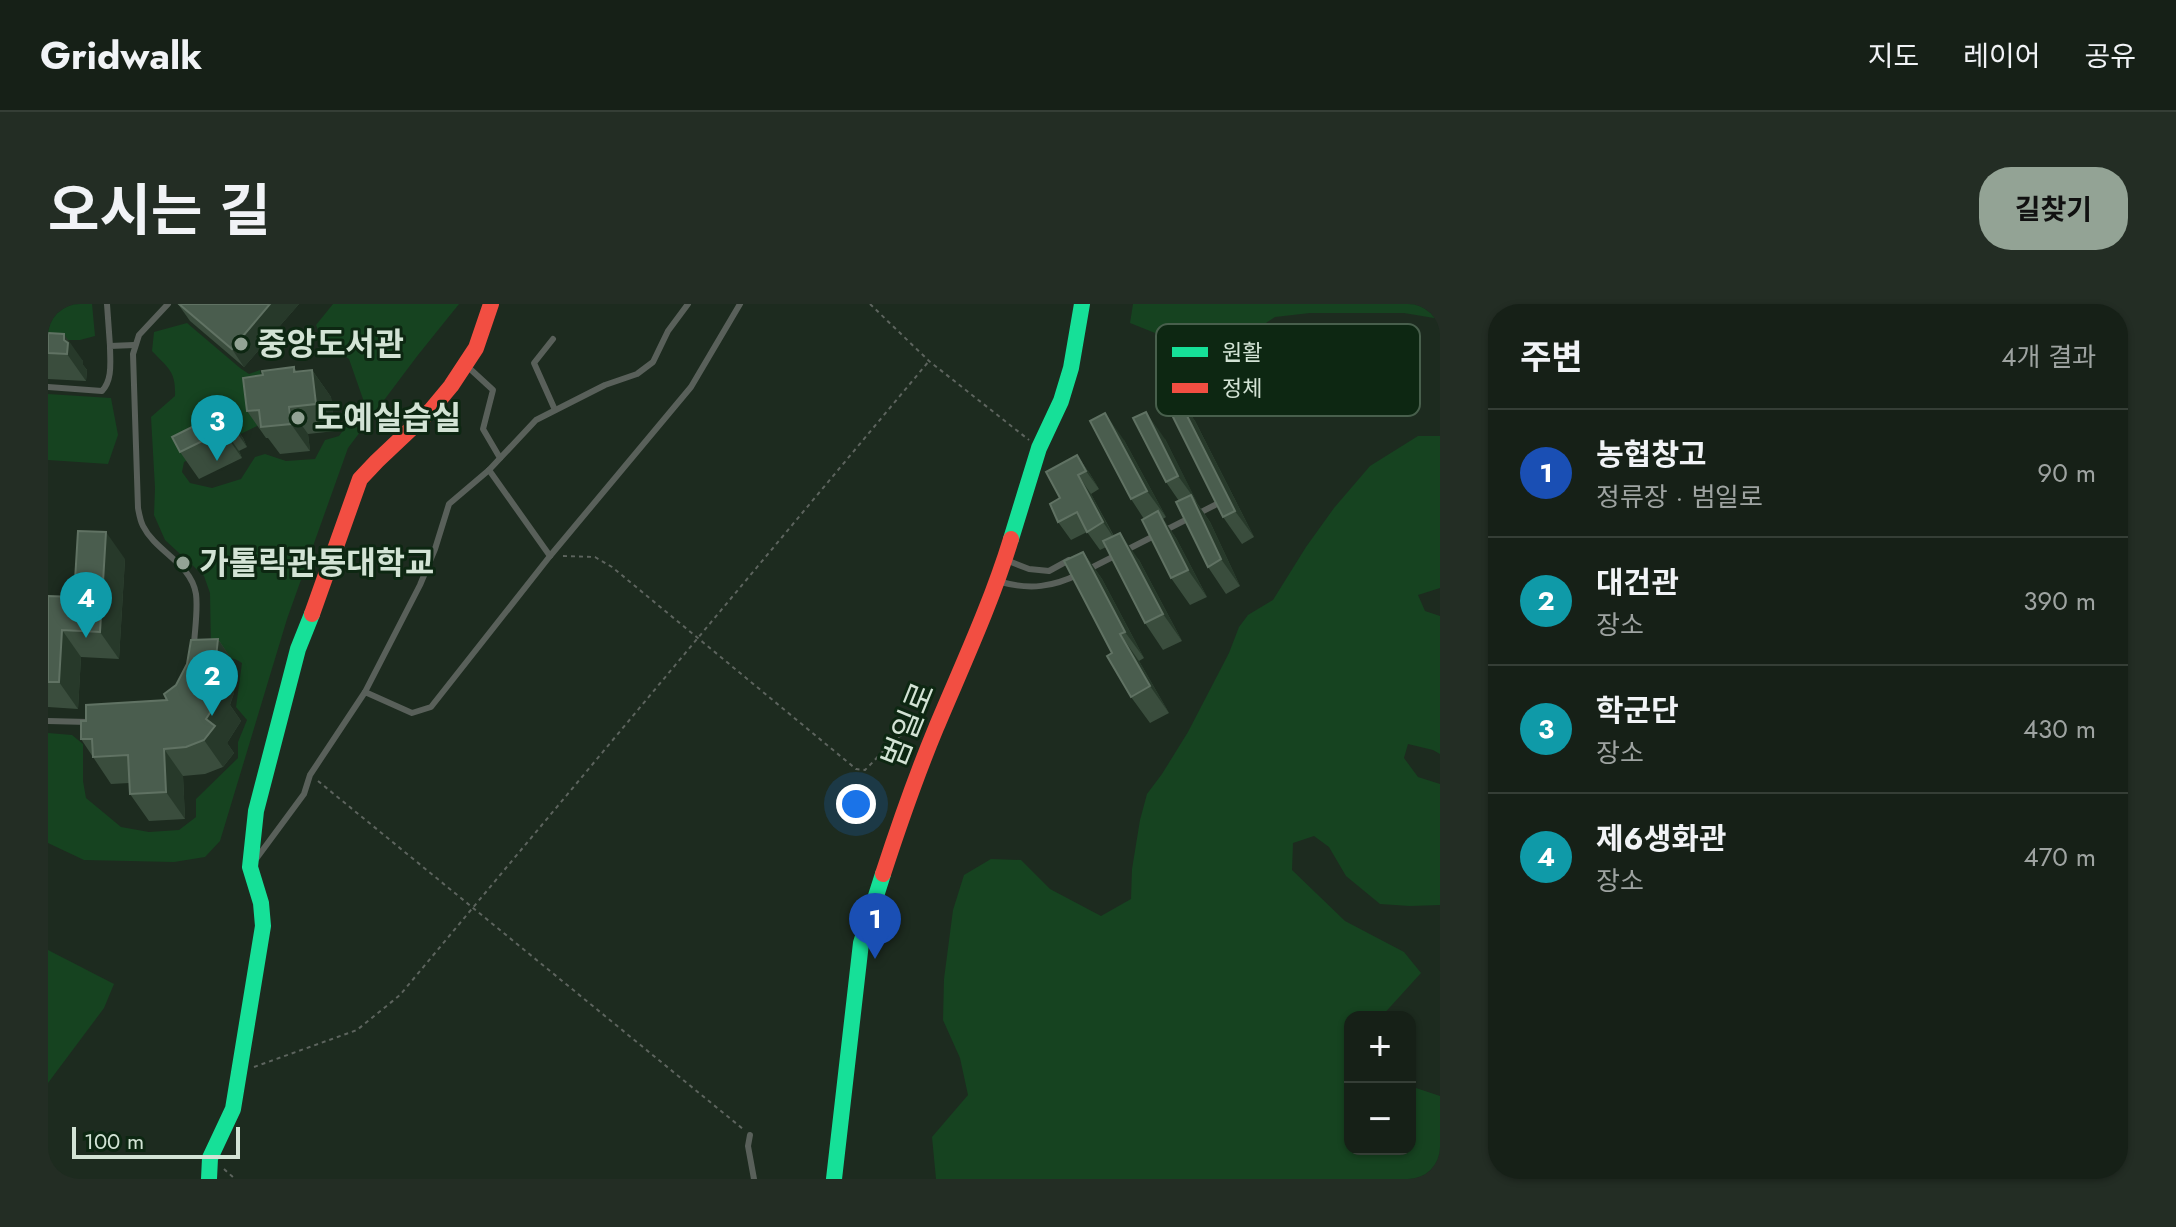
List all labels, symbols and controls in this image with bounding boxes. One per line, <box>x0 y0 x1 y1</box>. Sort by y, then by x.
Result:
text: Gridwalk <box>40 28 202 83</box>
text: 지도 <box>1868 36 1919 77</box>
text: 레이어 <box>1963 36 2040 77</box>
text: 공유 <box>2084 36 2136 77</box>
button: 길찾기 <box>1979 167 2128 250</box>
text: 오시는 길 <box>48 170 271 251</box>
place label: 중앙도서관 <box>257 321 404 367</box>
legend <box>1156 324 1420 416</box>
text: 주변 <box>1520 333 1583 382</box>
marker: 중앙도서관 <box>232 335 250 353</box>
text: 원활 <box>1222 336 1262 368</box>
text: 4개 결과 <box>2001 338 2096 376</box>
text: 정체 <box>1222 372 1262 404</box>
pin: 3 <box>191 395 243 461</box>
place label: 도예실습실 <box>314 395 461 441</box>
marker: 도예실습실 <box>289 409 307 427</box>
text: 농협창고 <box>1596 433 1706 476</box>
text: 1 <box>1539 454 1553 492</box>
text: 90 m <box>2037 454 2096 492</box>
text: 정류장 · 범일로 <box>1596 478 1763 516</box>
place label: 가톨릭관동대학교 <box>199 540 435 586</box>
marker: 가톨릭관동대학교 <box>174 554 192 572</box>
text: 대건관 <box>1596 561 1679 604</box>
pin: 4 <box>60 572 112 638</box>
text: 2 <box>1537 582 1555 620</box>
text: 390 m <box>2023 582 2096 620</box>
text: 장소 <box>1596 606 1644 644</box>
pin: 2 <box>186 650 238 716</box>
street label: 범일로 <box>870 675 946 775</box>
text: 학군단 <box>1596 689 1679 732</box>
text: 3 <box>1538 710 1554 748</box>
text: 430 m <box>2023 710 2096 748</box>
text: 장소 <box>1596 734 1644 772</box>
your location <box>836 784 876 824</box>
text: 제6생화관 <box>1596 817 1726 860</box>
text: 4 <box>1537 838 1555 876</box>
text: 470 m <box>2024 838 2096 876</box>
text: 장소 <box>1596 862 1644 900</box>
pin: 1 <box>849 893 901 959</box>
map controls <box>1344 1011 1416 1155</box>
button: + <box>1344 1011 1416 1083</box>
button: − <box>1344 1083 1416 1155</box>
scale bar <box>72 1123 240 1159</box>
text: 100 m <box>84 1125 144 1157</box>

